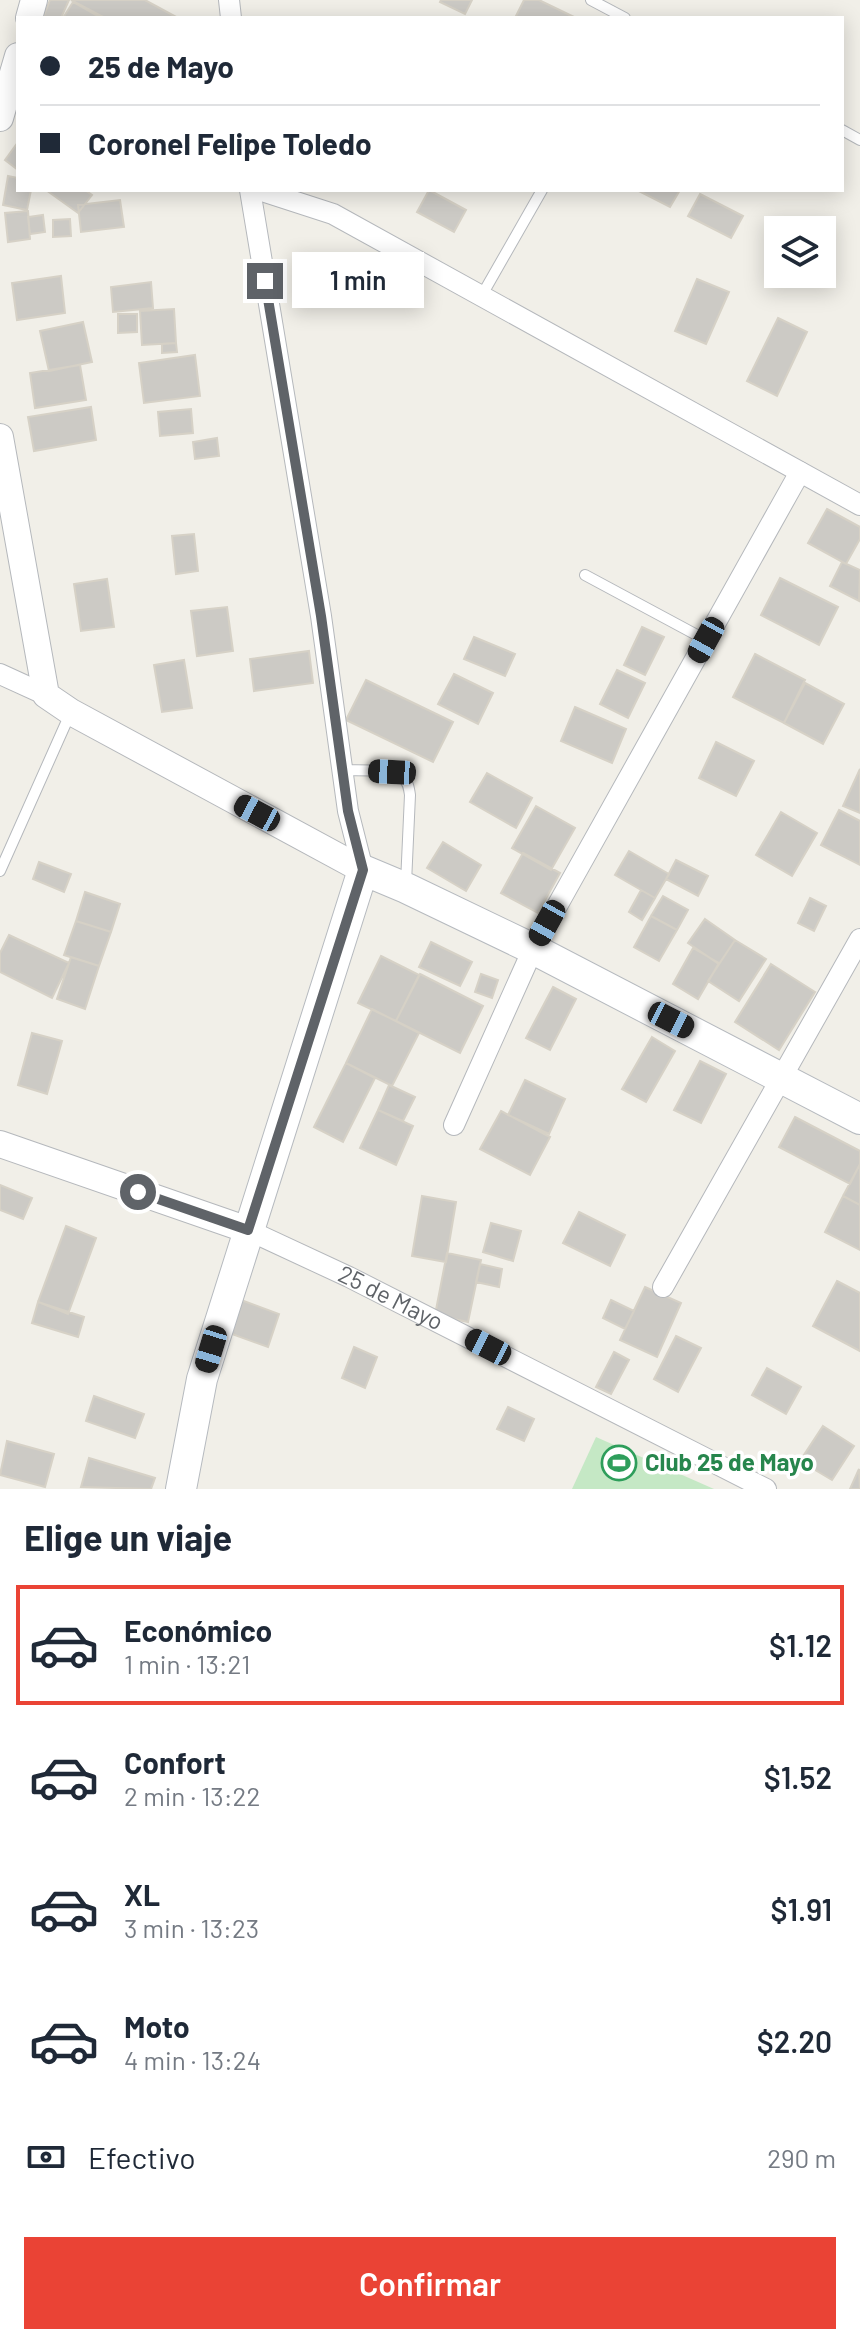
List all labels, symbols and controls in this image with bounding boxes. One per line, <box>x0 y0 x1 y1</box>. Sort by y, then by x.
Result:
text: 25 de Mayo <box>88 48 234 84</box>
text: Coronel Felipe Toledo <box>88 125 372 161</box>
map controls <box>764 216 836 288</box>
button: layers <box>764 216 836 288</box>
callout: 1 min <box>293 253 425 309</box>
route end <box>247 263 283 299</box>
text: 1 min <box>330 264 386 295</box>
car <box>684 613 728 667</box>
car <box>367 759 417 785</box>
car <box>230 791 284 835</box>
car <box>525 896 569 950</box>
car <box>644 998 698 1042</box>
route start <box>120 1174 156 1210</box>
street label: 25 de Mayo <box>334 1258 449 1335</box>
car <box>193 1323 229 1375</box>
car <box>461 1325 515 1369</box>
sports icon: Club 25 de Mayo <box>600 1444 638 1482</box>
place label: Club 25 de Mayo <box>645 1447 814 1476</box>
text: Elige un viaje <box>24 1515 232 1558</box>
icon: car <box>28 1609 100 1681</box>
text: Económico <box>124 1612 272 1648</box>
text: $1.12 <box>769 1627 832 1663</box>
text: 1 min · 13:21 <box>124 1648 250 1679</box>
icon: car <box>28 1741 100 1813</box>
text: Confort <box>124 1744 226 1780</box>
text: $1.52 <box>764 1759 832 1795</box>
text: 2 min · 13:22 <box>124 1780 260 1811</box>
icon: car <box>28 1873 100 1945</box>
text: XL <box>124 1876 160 1912</box>
text: $1.91 <box>770 1891 832 1927</box>
text: 3 min · 13:23 <box>124 1912 259 1943</box>
icon: car <box>28 2005 100 2077</box>
text: Moto <box>124 2008 190 2044</box>
text: $2.20 <box>757 2023 832 2059</box>
text: 4 min · 13:24 <box>124 2044 261 2075</box>
icon: cash <box>24 2135 68 2179</box>
text: Efectivo <box>88 2139 196 2175</box>
text: 290 m <box>767 2142 836 2173</box>
button: Confirmar <box>24 2237 836 2329</box>

